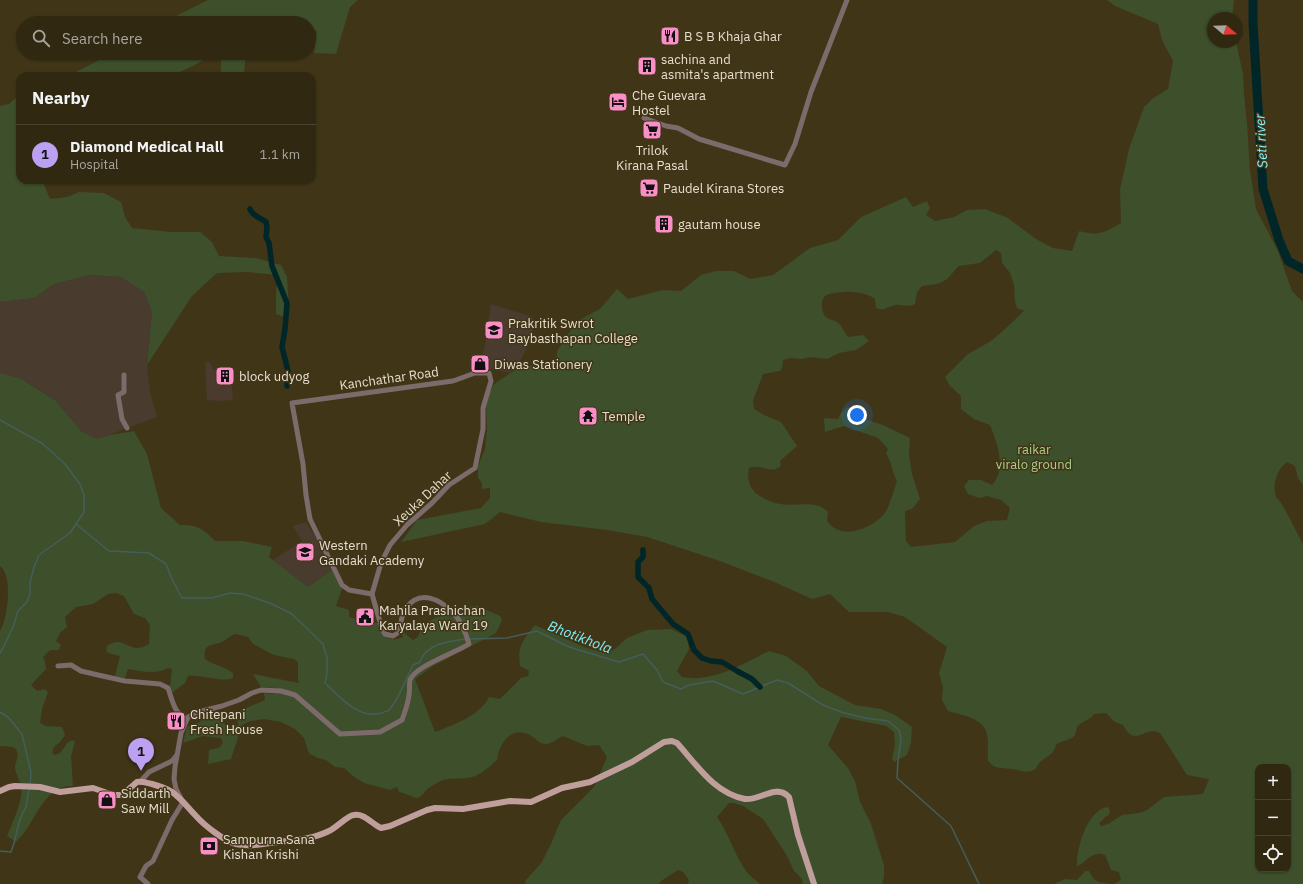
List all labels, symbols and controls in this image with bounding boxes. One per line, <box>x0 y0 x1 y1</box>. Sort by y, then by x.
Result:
north arrow <box>1207 12 1243 48</box>
search box <box>16 16 316 60</box>
restaurant icon: B S B Khaja Ghar <box>659 25 681 47</box>
icon: search <box>30 27 52 49</box>
place label: B S B Khaja Ghar <box>684 28 782 45</box>
text: Search here <box>62 29 142 48</box>
place label: sachina and asmita's apartment <box>661 51 774 83</box>
building icon: sachina and asmita's apartment <box>636 55 658 77</box>
text: Nearby <box>32 87 90 109</box>
place label: Che Guevara Hostel <box>632 87 706 119</box>
hotel icon: Che Guevara Hostel <box>607 91 629 113</box>
water label: Seti river <box>1251 112 1271 169</box>
supermarket icon: Trilok Kirana Pasal <box>641 119 663 141</box>
text: Diamond Medical Hall <box>70 137 224 156</box>
place label: Trilok Kirana Pasal <box>616 142 688 174</box>
text: 1 <box>41 146 49 163</box>
text: 1.1 km <box>260 146 300 163</box>
text: Hospital <box>70 156 119 173</box>
supermarket icon: Paudel Kirana Stores <box>638 177 660 199</box>
place label: Paudel Kirana Stores <box>663 180 784 197</box>
building icon: gautam house <box>653 213 675 235</box>
place label: gautam house <box>678 216 761 233</box>
place label: Prakritik Swrot Baybasthapan College <box>508 315 638 347</box>
school or university icon: Prakritik Swrot Baybasthapan College <box>483 319 505 341</box>
shop icon: Diwas Stationery <box>469 353 491 375</box>
place label: Diwas Stationery <box>494 356 593 373</box>
street label: Kanchathar Road <box>338 363 440 394</box>
building icon: block udyog <box>214 365 236 387</box>
place label: block udyog <box>239 368 309 385</box>
temple icon: Temple <box>577 405 599 427</box>
your location <box>847 405 867 425</box>
place label: Temple <box>602 408 645 425</box>
park label: raikar viralo ground <box>996 441 1072 473</box>
street label: Xeuka Dahar <box>390 467 455 530</box>
place label: Western Gandaki Academy <box>319 537 425 569</box>
school or university icon: Western Gandaki Academy <box>294 541 316 563</box>
place label: Mahila Prashichan Karyalaya Ward 19 <box>379 602 488 634</box>
public building icon: Mahila Prashichan Karyalaya Ward 19 <box>354 606 376 628</box>
water label: Bhotikhola <box>545 617 615 657</box>
place label: Chitepani Fresh House <box>190 706 263 738</box>
restaurant icon: Chitepani Fresh House <box>165 710 187 732</box>
pin: 1 <box>128 738 154 771</box>
map controls <box>1255 764 1291 872</box>
button: + <box>1255 764 1291 800</box>
place label: Siddarth Saw Mill <box>121 785 171 817</box>
shop icon: Siddarth Saw Mill <box>96 789 118 811</box>
button: − <box>1255 800 1291 836</box>
place label: Sampurna Sana Kishan Krishi <box>223 831 315 863</box>
bank icon: Sampurna Sana Kishan Krishi <box>198 835 220 857</box>
button: locate <box>1255 836 1291 872</box>

